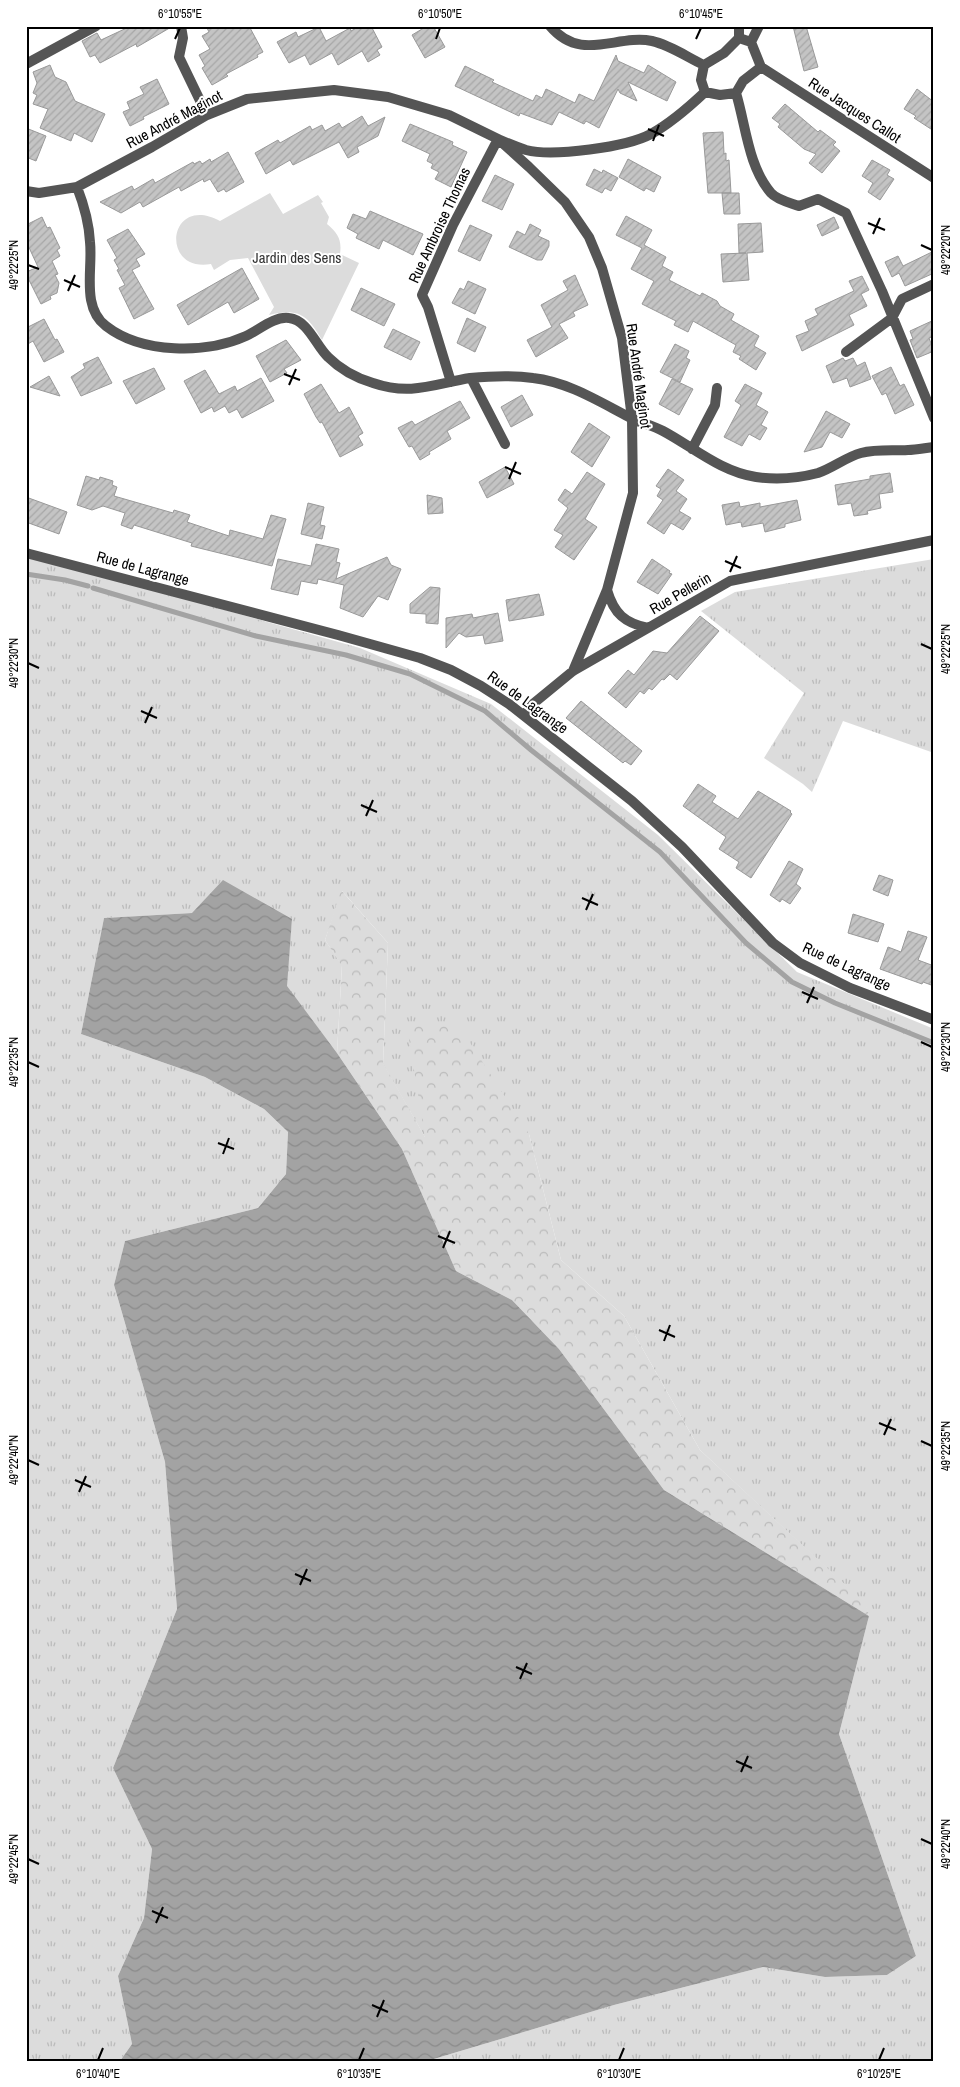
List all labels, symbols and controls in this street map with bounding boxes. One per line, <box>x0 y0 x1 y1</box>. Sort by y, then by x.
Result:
text: 6°10'55"E <box>158 6 202 22</box>
text: 6°10'50"E <box>418 6 462 22</box>
text: 6°10'45"E <box>679 6 723 22</box>
street label: Rue Jacques Callot <box>805 72 906 148</box>
street label: Rue André Maginot <box>122 85 226 153</box>
street label: Rue Ambroise Thomas <box>403 164 475 286</box>
text: 49°22'20"N <box>938 225 954 275</box>
text: 49°22'25"N <box>6 240 22 290</box>
park label: Jardin des Sens <box>253 247 341 268</box>
street label: Rue André Maginot <box>621 322 657 431</box>
street label: Rue de Lagrange <box>94 546 192 590</box>
street label: Rue Pellerin <box>645 567 715 619</box>
text: 49°22'25"N <box>938 624 954 674</box>
text: 49°22'30"N <box>6 638 22 688</box>
street label: Rue de Lagrange <box>483 666 573 739</box>
street label: Rue de Lagrange <box>799 936 895 996</box>
text: 49°22'30"N <box>938 1022 954 1072</box>
text: 49°22'35"N <box>6 1037 22 1087</box>
text: 49°22'35"N <box>938 1421 954 1471</box>
text: 49°22'40"N <box>6 1435 22 1485</box>
text: 49°22'40"N <box>938 1819 954 1869</box>
text: 49°22'45"N <box>6 1834 22 1884</box>
text: 6°10'40"E <box>76 2066 120 2082</box>
text: 6°10'35"E <box>337 2066 381 2082</box>
text: 6°10'30"E <box>597 2066 641 2082</box>
text: 6°10'25"E <box>857 2066 901 2082</box>

